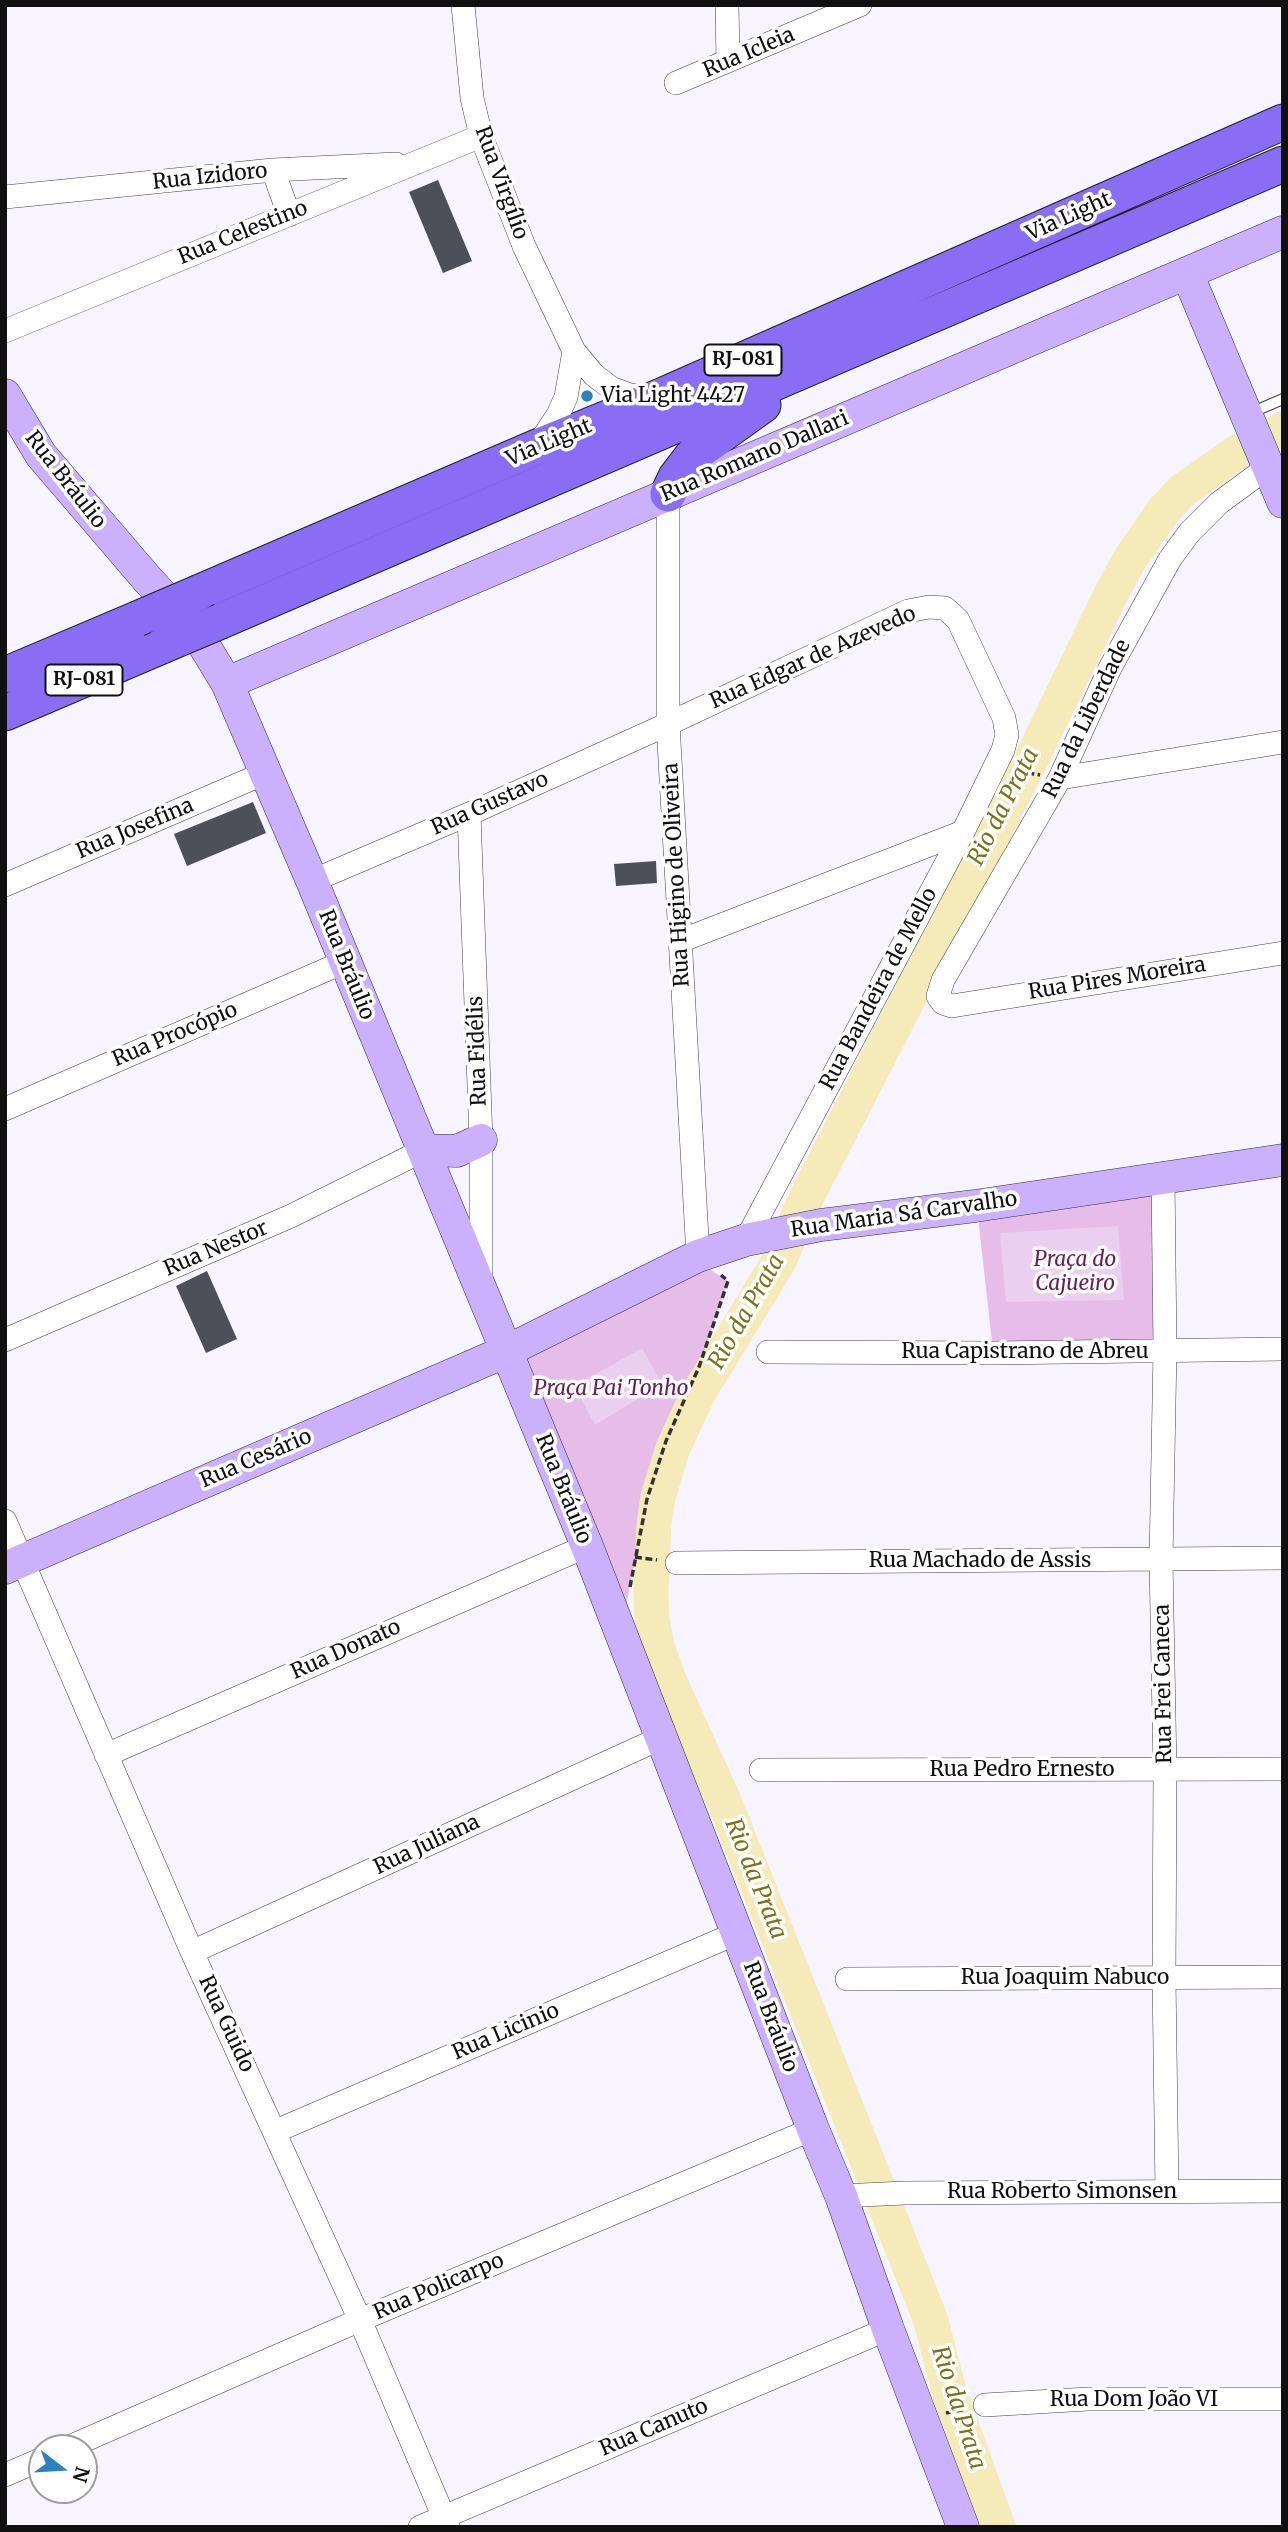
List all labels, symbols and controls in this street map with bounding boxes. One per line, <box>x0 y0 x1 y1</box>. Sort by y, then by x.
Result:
street label: Rua Icleia <box>699 22 799 84</box>
street label: Rua Virgílio <box>469 123 533 243</box>
street label: Rua Izidoro <box>151 158 269 196</box>
street label: Via Light <box>1023 187 1115 247</box>
street label: Rua Celestino <box>175 196 311 270</box>
road number: RJ-081 <box>704 344 782 376</box>
place label: Via Light 4427 <box>601 383 745 409</box>
marker: Via Light 4427 <box>579 388 595 404</box>
street label: Rua Romano Dallari <box>657 406 853 508</box>
street label: Via Light <box>502 414 596 472</box>
street label: Rua Bráulio <box>19 426 111 534</box>
street label: Rua Edgar de Azevedo <box>706 601 920 715</box>
street label: Rua da Liberdade <box>1038 636 1136 802</box>
road number: RJ-081 <box>46 664 122 695</box>
water label: Rio da Prata <box>963 744 1045 870</box>
street label: Rua Higino de Oliveira <box>659 762 695 988</box>
street label: Rua Gustavo <box>428 767 552 841</box>
street label: Rua Josefina <box>73 793 197 865</box>
street label: Rua Bandeira de Mello <box>815 884 943 1094</box>
street label: Rua Bráulio <box>313 906 379 1024</box>
street label: Rua Pires Moreira <box>1027 953 1207 1005</box>
street label: Rua Fidélis <box>463 995 493 1107</box>
street label: Rua Procópio <box>109 997 241 1073</box>
street label: Rua Maria Sá Carvalho <box>789 1187 1019 1243</box>
street label: Rua Nestor <box>160 1216 272 1282</box>
park label: Praça do Cajueiro <box>1034 1247 1116 1297</box>
water label: Rio da Prata <box>703 1250 791 1374</box>
street label: Rua Capistrano de Abreu <box>901 1339 1149 1365</box>
park label: Praça Pai Tonho <box>534 1376 688 1402</box>
street label: Rua Cesário <box>196 1424 316 1494</box>
street label: Rua Bráulio <box>530 1430 596 1548</box>
street label: Rua Machado de Assis <box>869 1548 1091 1574</box>
street label: Rua Frei Caneca <box>1150 1604 1178 1764</box>
street label: Rua Donato <box>287 1615 405 1685</box>
street label: Rua Pedro Ernesto <box>929 1757 1115 1783</box>
street label: Rua Juliana <box>370 1810 484 1880</box>
water label: Rio da Prata <box>718 1815 792 1943</box>
street label: Rua Bráulio <box>737 1958 803 2076</box>
street label: Rua Joaquim Nabuco <box>961 1965 1169 1991</box>
street label: Rua Guido <box>193 1972 259 2076</box>
street label: Rua Licinio <box>449 1998 563 2066</box>
street label: Rua Roberto Simonsen <box>947 2179 1177 2205</box>
street label: Rua Policarpo <box>370 2248 508 2326</box>
water label: Rio da Prata <box>925 2343 991 2473</box>
street label: Rua Dom João VI <box>1050 2387 1218 2413</box>
street label: Rua Canuto <box>596 2394 712 2462</box>
north arrow <box>28 2434 98 2504</box>
text: N <box>68 2464 95 2485</box>

